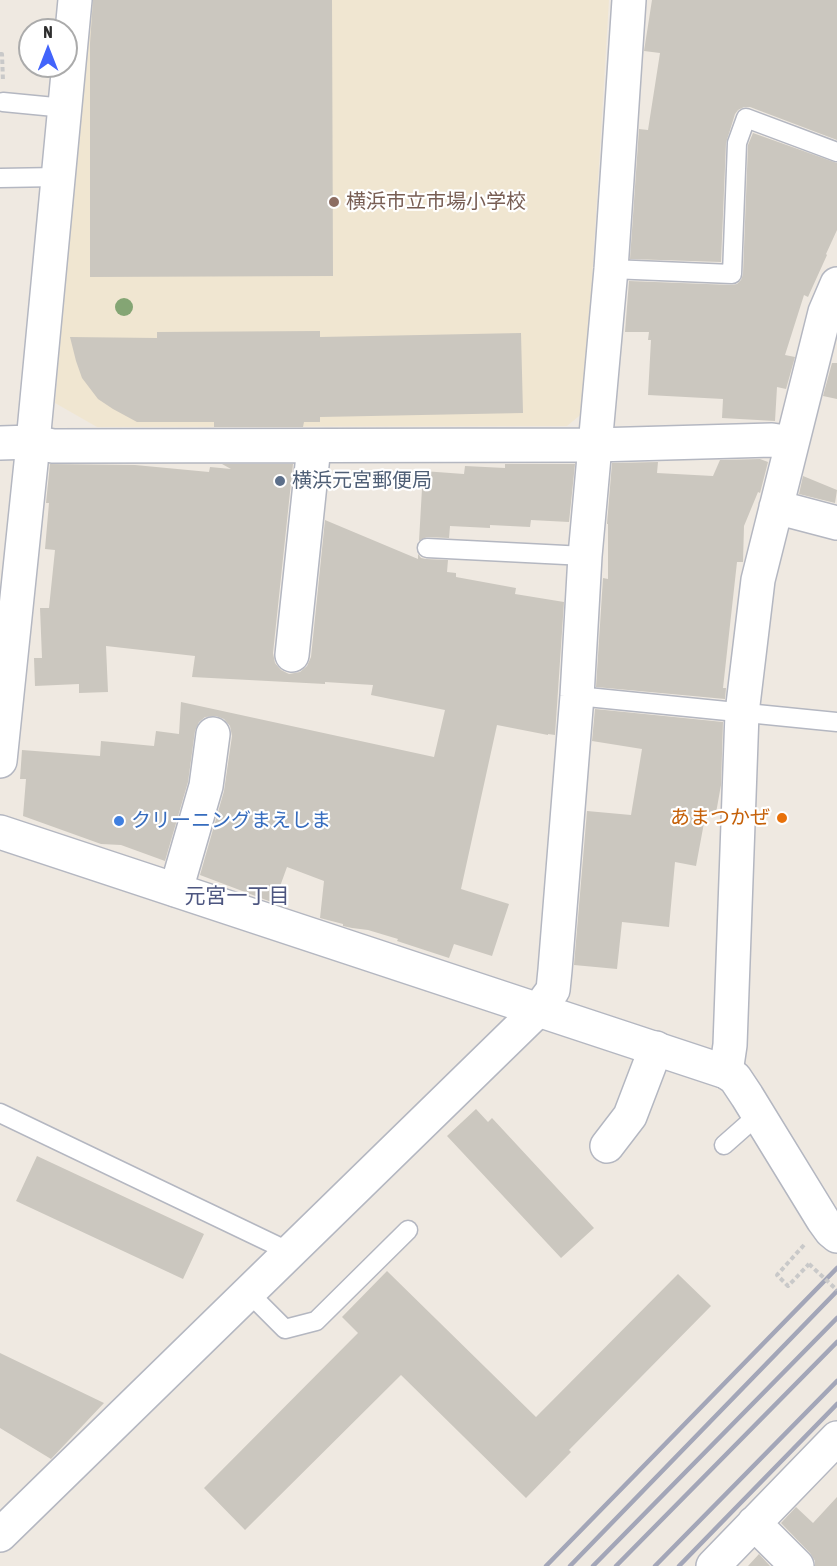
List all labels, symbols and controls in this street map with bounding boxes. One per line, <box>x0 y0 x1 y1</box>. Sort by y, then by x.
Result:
north arrow <box>18 18 78 78</box>
text: N <box>43 23 53 41</box>
place label: 横浜市立市場小学校 <box>346 190 526 214</box>
marker: 横浜市立市場小学校 <box>327 195 341 209</box>
place label: 横浜元宮郵便局 <box>292 469 432 493</box>
marker: 横浜元宮郵便局 <box>273 474 287 488</box>
place label: あまつかぜ <box>670 806 770 830</box>
place label: クリーニングまえしま <box>131 809 331 833</box>
marker: あまつかぜ <box>775 811 789 825</box>
marker: クリーニングまえしま <box>112 814 126 828</box>
district label: 元宮一丁目 <box>185 883 289 909</box>

